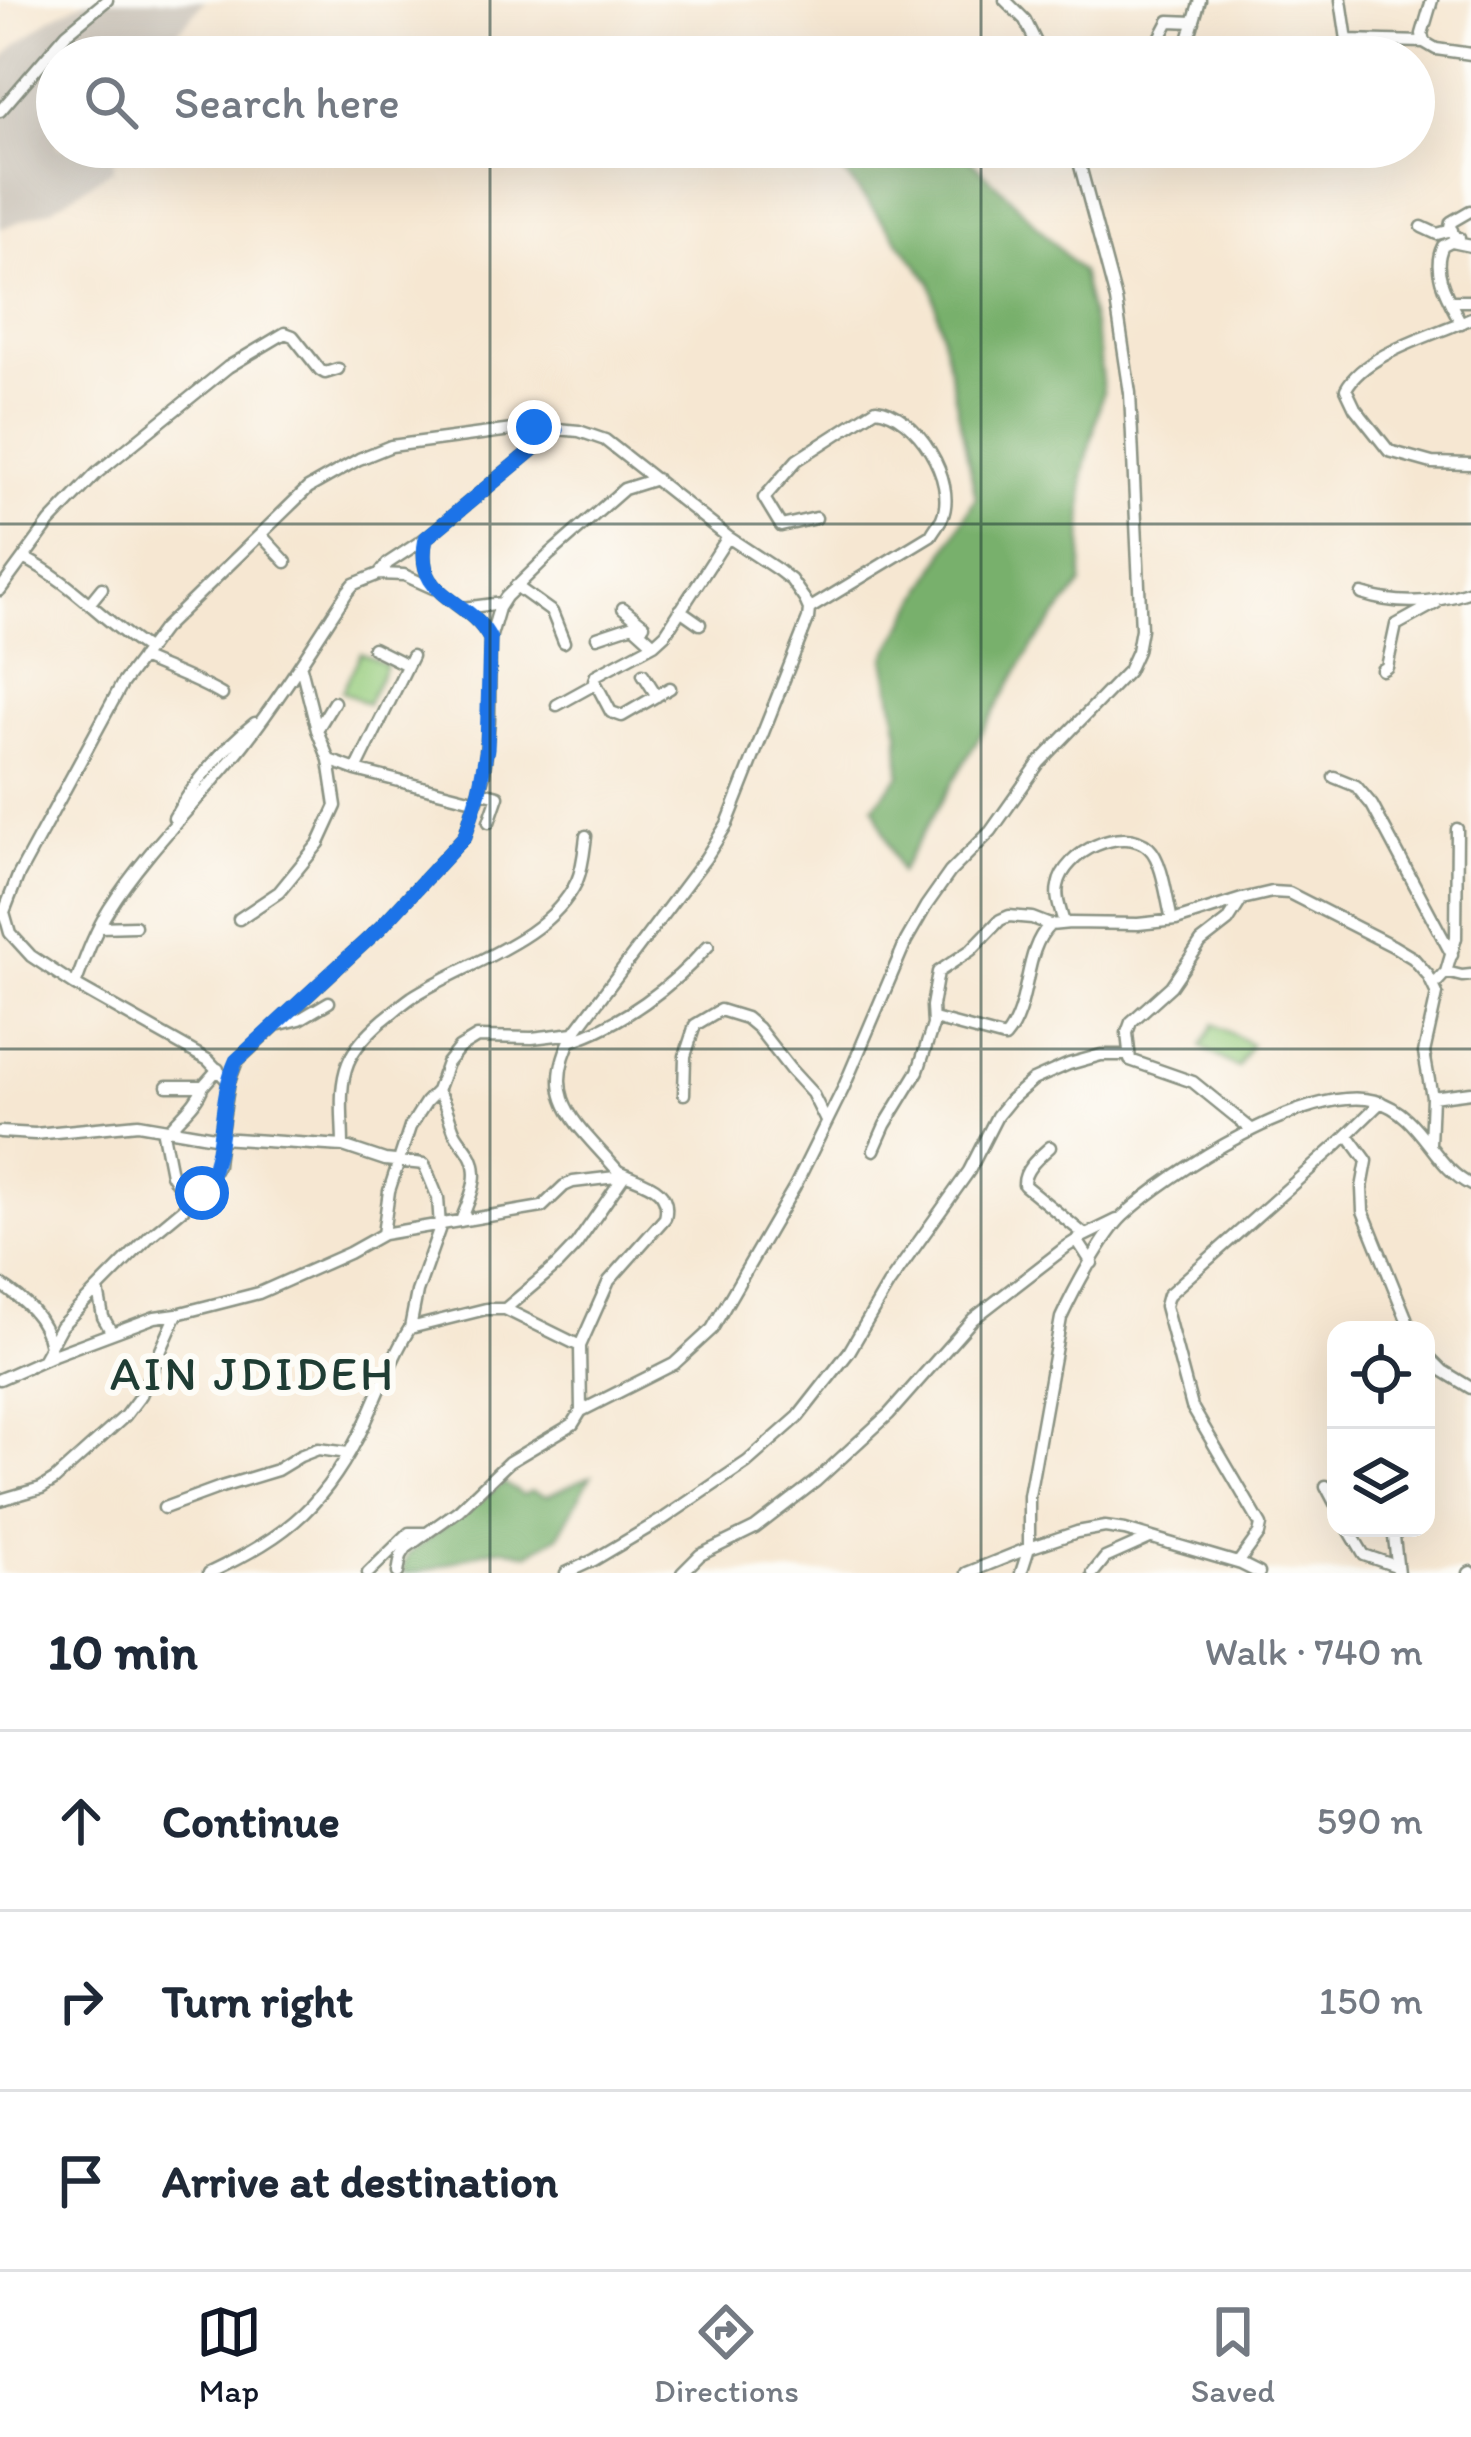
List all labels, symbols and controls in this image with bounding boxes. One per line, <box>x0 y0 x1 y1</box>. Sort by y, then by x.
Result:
search box <box>36 36 1435 168</box>
icon: search <box>78 69 144 135</box>
text: Search here <box>174 75 400 129</box>
route end <box>507 400 561 454</box>
route start <box>175 1166 229 1220</box>
map controls <box>1327 1321 1435 1537</box>
button: locate <box>1327 1321 1435 1429</box>
district label: AIN JDIDEH <box>110 1344 396 1402</box>
button: layers <box>1327 1429 1435 1537</box>
text: 10 min <box>48 1621 198 1682</box>
text: Walk · 740 m <box>1205 1628 1423 1675</box>
icon: ahead <box>48 1788 114 1854</box>
text: Continue <box>162 1794 340 1848</box>
text: 590 m <box>1317 1797 1423 1844</box>
icon: right <box>48 1968 114 2034</box>
text: Turn right <box>162 1974 353 2028</box>
text: 150 m <box>1319 1977 1423 2024</box>
icon: arrive <box>48 2148 114 2214</box>
text: Arrive at destination <box>162 2154 558 2208</box>
tab: Map <box>196 2299 262 2410</box>
tab: Directions <box>654 2299 799 2410</box>
tab: Saved <box>1191 2299 1275 2410</box>

